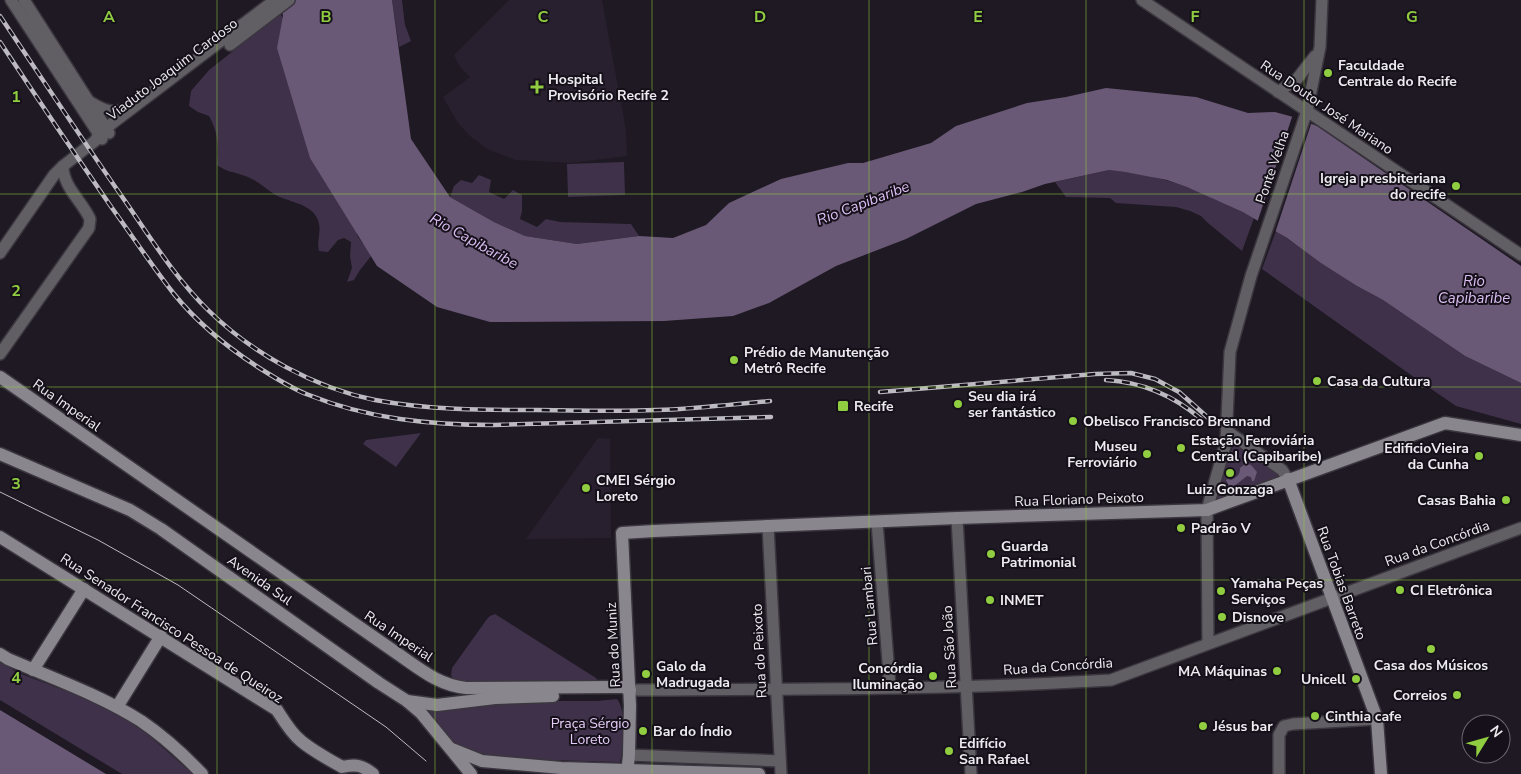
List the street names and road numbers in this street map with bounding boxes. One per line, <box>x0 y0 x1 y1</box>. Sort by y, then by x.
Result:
street label: Viaduto Joaquim Cardoso <box>102 14 242 125</box>
street label: Rua Doutor José Mariano <box>1257 56 1397 159</box>
street label: Ponte Velha <box>1251 128 1294 206</box>
street label: Rua Imperial <box>29 375 105 436</box>
street label: Rua Floriano Peixoto <box>1014 488 1144 511</box>
street label: Rua da Concórdia <box>1382 516 1492 571</box>
street label: Rua Tobias Barreto <box>1312 524 1371 643</box>
street label: Rua Senador Francisco Pessoa de Queiroz <box>57 549 287 708</box>
street label: Avenida Sul <box>223 551 297 610</box>
street label: Rua Lambari <box>857 566 882 646</box>
street label: Rua do Muniz <box>602 601 625 688</box>
street label: Rua do Peixoto <box>748 603 771 699</box>
street label: Rua São João <box>938 605 961 689</box>
street label: Rua Imperial <box>361 606 438 667</box>
street label: Rua da Concórdia <box>1003 653 1114 680</box>

